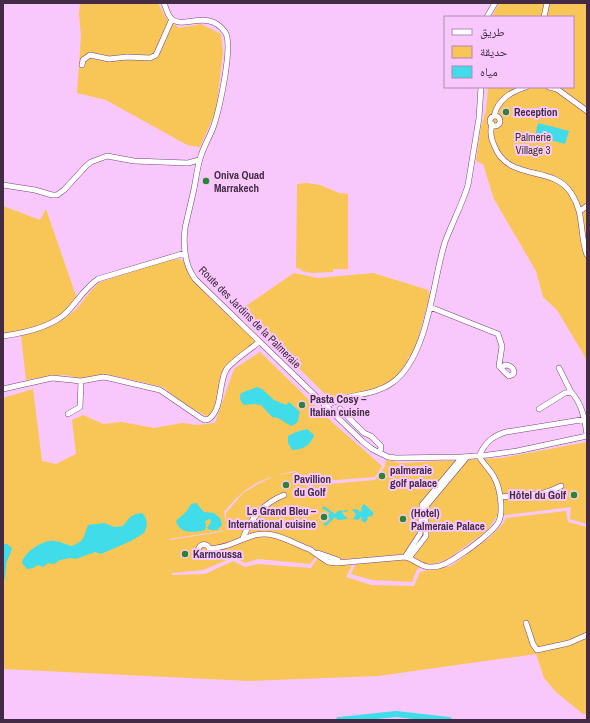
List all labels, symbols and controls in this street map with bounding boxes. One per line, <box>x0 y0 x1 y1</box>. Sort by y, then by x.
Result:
legend <box>444 16 574 88</box>
text: طريق <box>480 24 505 40</box>
text: حديقة <box>480 44 508 60</box>
text: مياه <box>480 64 498 80</box>
place label: Reception <box>514 105 558 119</box>
marker: Reception <box>501 107 511 117</box>
park label: Palmerie Village 3 <box>515 130 551 157</box>
place label: Oniva Quad Marrakech <box>214 168 265 195</box>
marker: Oniva Quad Marrakech <box>201 176 211 186</box>
street label: Route des Jardins de la Palmeraie <box>196 263 304 371</box>
place label: Pasta Cosy – Italian cuisine <box>310 392 370 419</box>
marker: Pasta Cosy – Italian cuisine <box>297 400 307 410</box>
place label: palmeraie golf palace <box>390 463 437 490</box>
marker: palmeraie golf palace <box>377 471 387 481</box>
place label: Pavillion du Golf <box>294 472 331 499</box>
marker: Pavillion du Golf <box>281 480 291 490</box>
place label: Hôtel du Golf <box>509 488 566 502</box>
marker: Hôtel du Golf <box>569 490 579 500</box>
place label: Le Grand Bleu – International cuisine <box>228 504 317 531</box>
place label: (Hotel) Palmeraie Palace <box>411 506 485 533</box>
marker: Le Grand Bleu – International cuisine <box>319 512 329 522</box>
marker: (Hotel) Palmeraie Palace <box>398 514 408 524</box>
place label: Karmoussa <box>193 547 242 561</box>
marker: Karmoussa <box>180 549 190 559</box>

